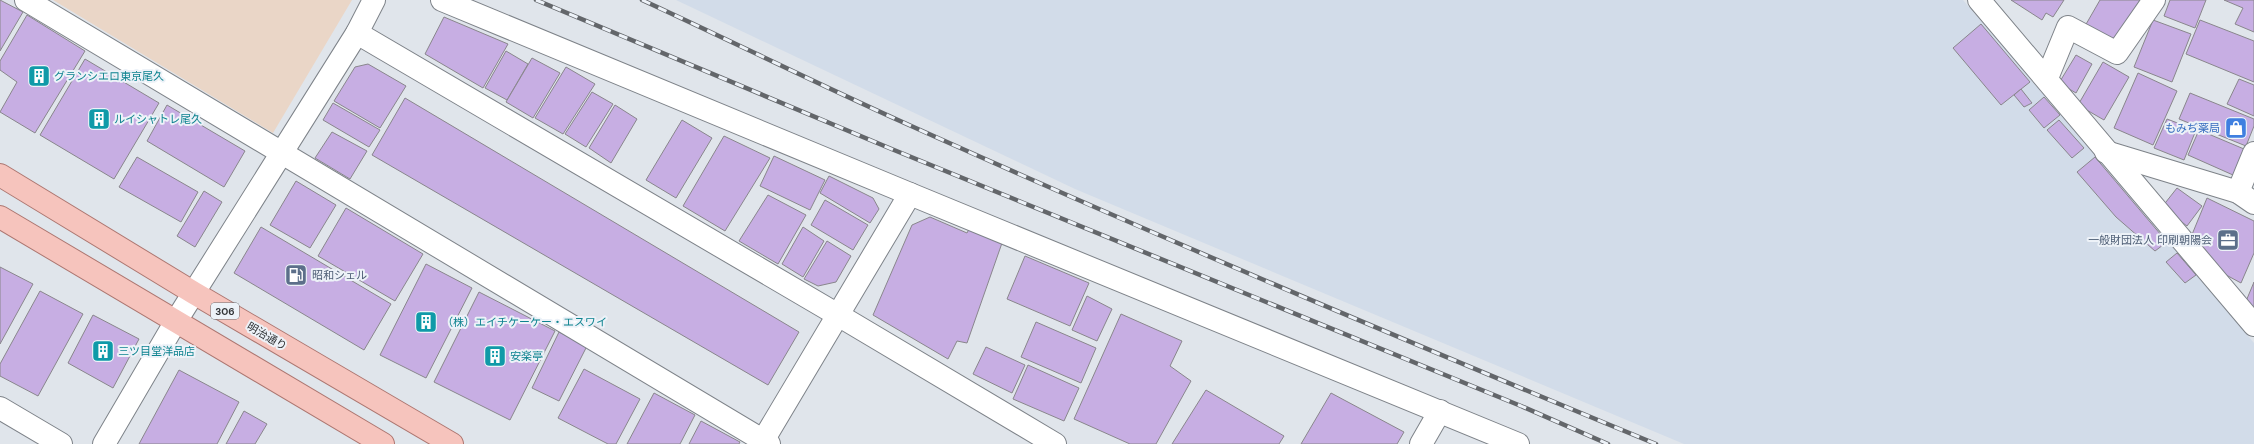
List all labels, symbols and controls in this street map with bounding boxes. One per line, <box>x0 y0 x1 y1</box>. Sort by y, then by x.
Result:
building icon: グランシエロ東京尾久 <box>26 63 52 89</box>
place label: グランシエロ東京尾久 <box>54 69 164 83</box>
building icon: ルイシャトレ尾久 <box>86 106 112 132</box>
place label: ルイシャトレ尾久 <box>114 112 202 126</box>
shop icon: もみぢ薬局 <box>2223 115 2249 141</box>
place label: もみぢ薬局 <box>2165 121 2220 135</box>
office icon: 一般財団法人 印刷朝陽会 <box>2215 227 2241 253</box>
place label: 一般財団法人 印刷朝陽会 <box>2088 233 2212 247</box>
fuel station icon: 昭和シェル <box>283 262 309 288</box>
place label: 昭和シェル <box>312 268 367 282</box>
road number: 306 <box>211 303 239 319</box>
building icon: （株）エイチケーケー・エスワイ <box>413 309 439 335</box>
place label: （株）エイチケーケー・エスワイ <box>442 315 607 329</box>
street label: 明治通り <box>244 319 290 353</box>
building icon: 三ツ目堂洋品店 <box>90 338 116 364</box>
building icon: 安楽亭 <box>482 343 508 369</box>
place label: 三ツ目堂洋品店 <box>118 344 195 358</box>
place label: 安楽亭 <box>510 349 543 363</box>

